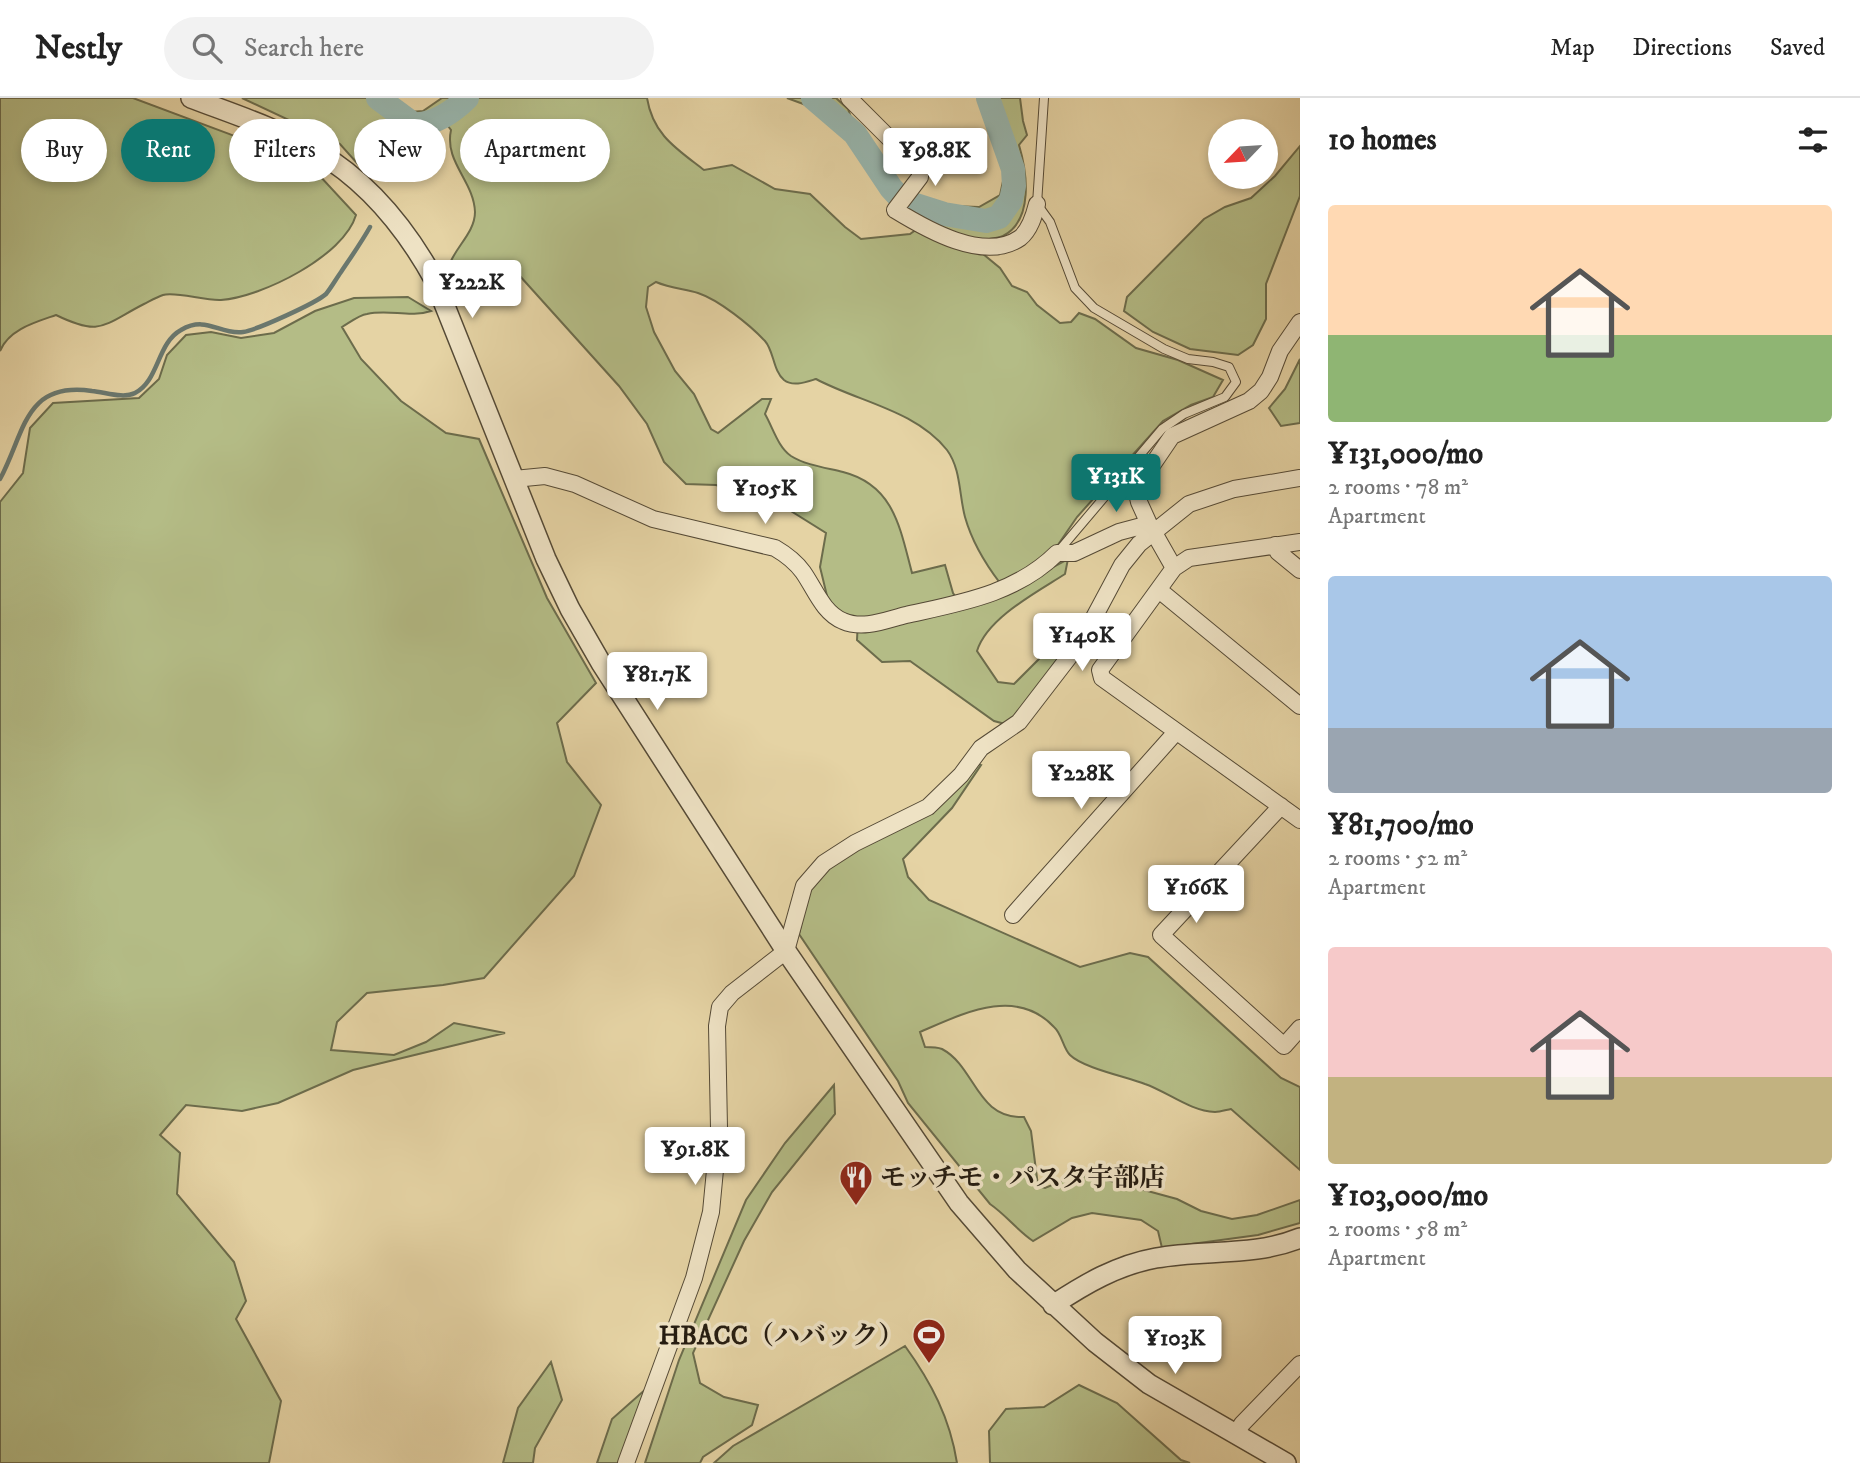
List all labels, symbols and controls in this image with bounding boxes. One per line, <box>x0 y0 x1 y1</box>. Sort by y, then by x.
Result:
search box <box>164 17 654 80</box>
text: Nestly <box>35 28 122 69</box>
icon: search <box>188 29 226 67</box>
text: Search here <box>244 32 364 65</box>
text: Map <box>1550 33 1595 63</box>
text: Directions <box>1633 33 1732 63</box>
text: Saved <box>1770 33 1825 63</box>
chip: Buy <box>21 119 107 182</box>
chip: Rent <box>121 119 215 182</box>
chip: Filters <box>229 119 340 182</box>
chip: New <box>354 119 446 182</box>
chip: Apartment <box>460 119 610 182</box>
north arrow <box>1208 119 1278 189</box>
map controls <box>1208 119 1278 189</box>
icon: filters <box>1794 121 1832 159</box>
text: 10 homes <box>1328 122 1437 159</box>
pin: ¥98.8K <box>878 129 992 188</box>
text: ¥98.8K <box>899 136 971 165</box>
icon: home <box>1517 250 1643 376</box>
pin: ¥222K <box>423 260 521 320</box>
text: ¥222K <box>439 268 505 297</box>
text: ¥131,000/mo <box>1328 436 1483 473</box>
pin: ¥131K <box>1067 454 1165 514</box>
text: ¥131K <box>1087 462 1145 491</box>
pin: ¥105K <box>716 466 814 526</box>
text: 2 rooms · 78 m² <box>1328 473 1468 502</box>
text: ¥105K <box>733 474 797 503</box>
text: Apartment <box>1328 502 1426 531</box>
pin: ¥140K <box>1033 614 1131 673</box>
text: ¥140K <box>1049 621 1115 650</box>
icon: home <box>1517 621 1643 747</box>
pin: ¥81.7K <box>600 652 714 712</box>
text: ¥81.7K <box>623 660 691 689</box>
pin: ¥228K <box>1032 752 1130 811</box>
text: ¥228K <box>1048 759 1114 788</box>
text: ¥81,700/mo <box>1328 807 1474 844</box>
text: 2 rooms · 52 m² <box>1328 844 1467 873</box>
pin: ¥166K <box>1147 866 1245 925</box>
text: ¥166K <box>1164 873 1228 902</box>
text: Apartment <box>1328 873 1426 902</box>
icon: home <box>1517 992 1643 1118</box>
pin: ¥91.8K <box>638 1128 752 1187</box>
text: ¥91.8K <box>661 1135 729 1164</box>
restaurant icon: モッチモ・パスタ宇部店 <box>837 1158 875 1207</box>
place label: モッチモ・パスタ宇部店 <box>880 1162 1165 1195</box>
text: ¥103,000/mo <box>1328 1178 1488 1215</box>
text: 2 rooms · 58 m² <box>1328 1215 1467 1244</box>
text: Apartment <box>1328 1244 1426 1273</box>
sports icon: HBACC（ハバック） <box>910 1316 948 1365</box>
pin: ¥103K <box>1126 1316 1224 1376</box>
place label: HBACC（ハバック） <box>659 1320 904 1353</box>
text: ¥103K <box>1145 1324 1205 1353</box>

